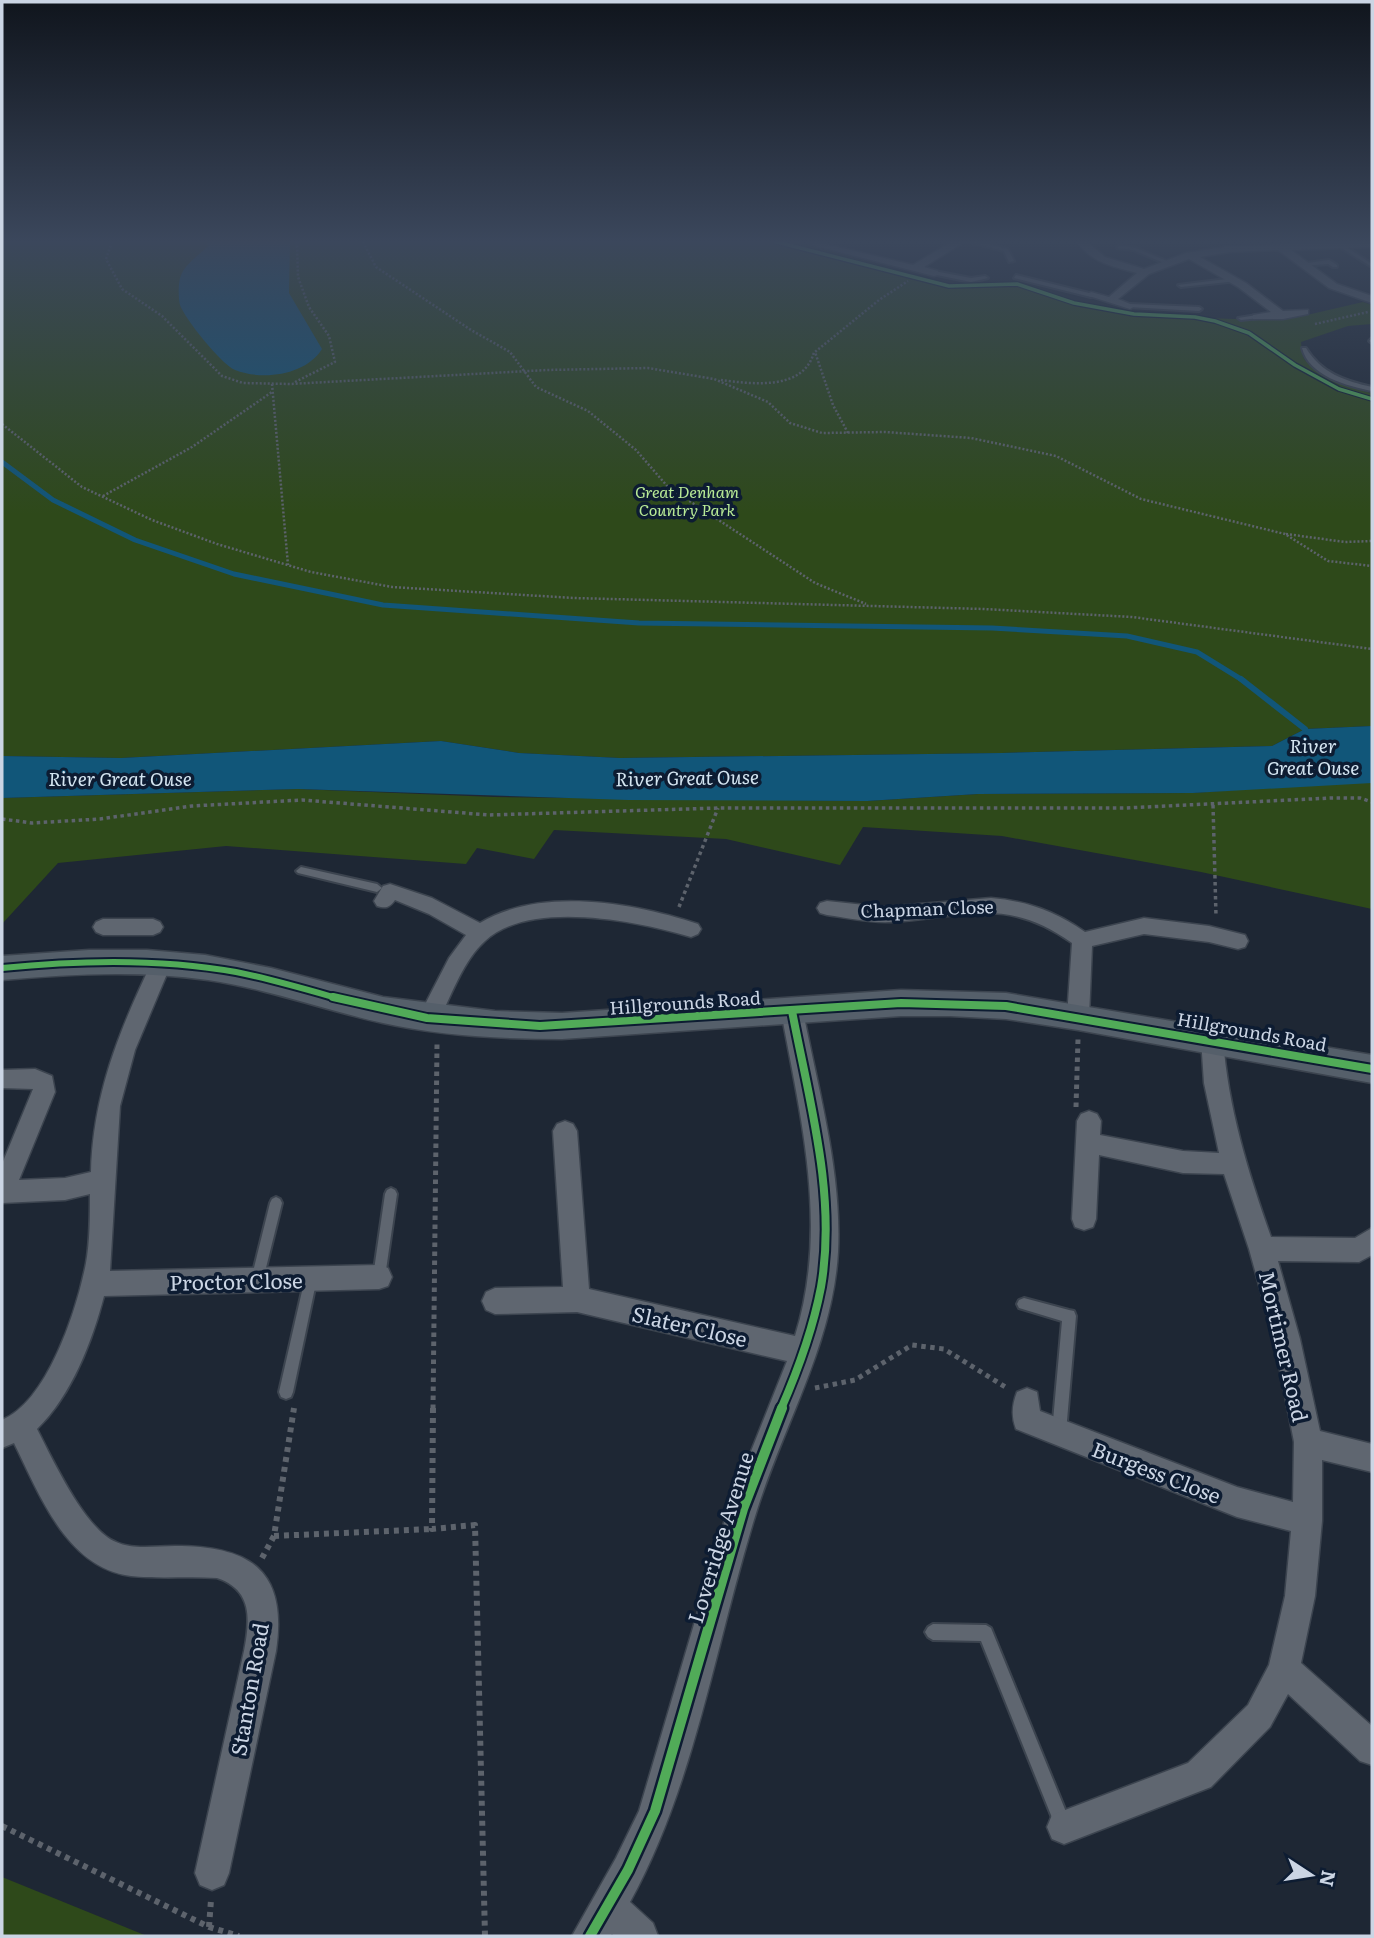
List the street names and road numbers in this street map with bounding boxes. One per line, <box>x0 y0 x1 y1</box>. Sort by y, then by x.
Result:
street label: Chapman Close <box>860 892 994 924</box>
street label: Hillgrounds Road <box>608 983 762 1021</box>
street label: Hillgrounds Road <box>1175 1005 1329 1057</box>
street label: Proctor Close <box>169 1263 303 1297</box>
street label: Mortimer Road <box>1253 1267 1317 1425</box>
street label: Slater Close <box>629 1297 751 1353</box>
street label: Burgess Close <box>1088 1432 1226 1510</box>
street label: Loveridge Avenue <box>678 1447 760 1627</box>
street label: Stanton Road <box>221 1620 275 1758</box>

